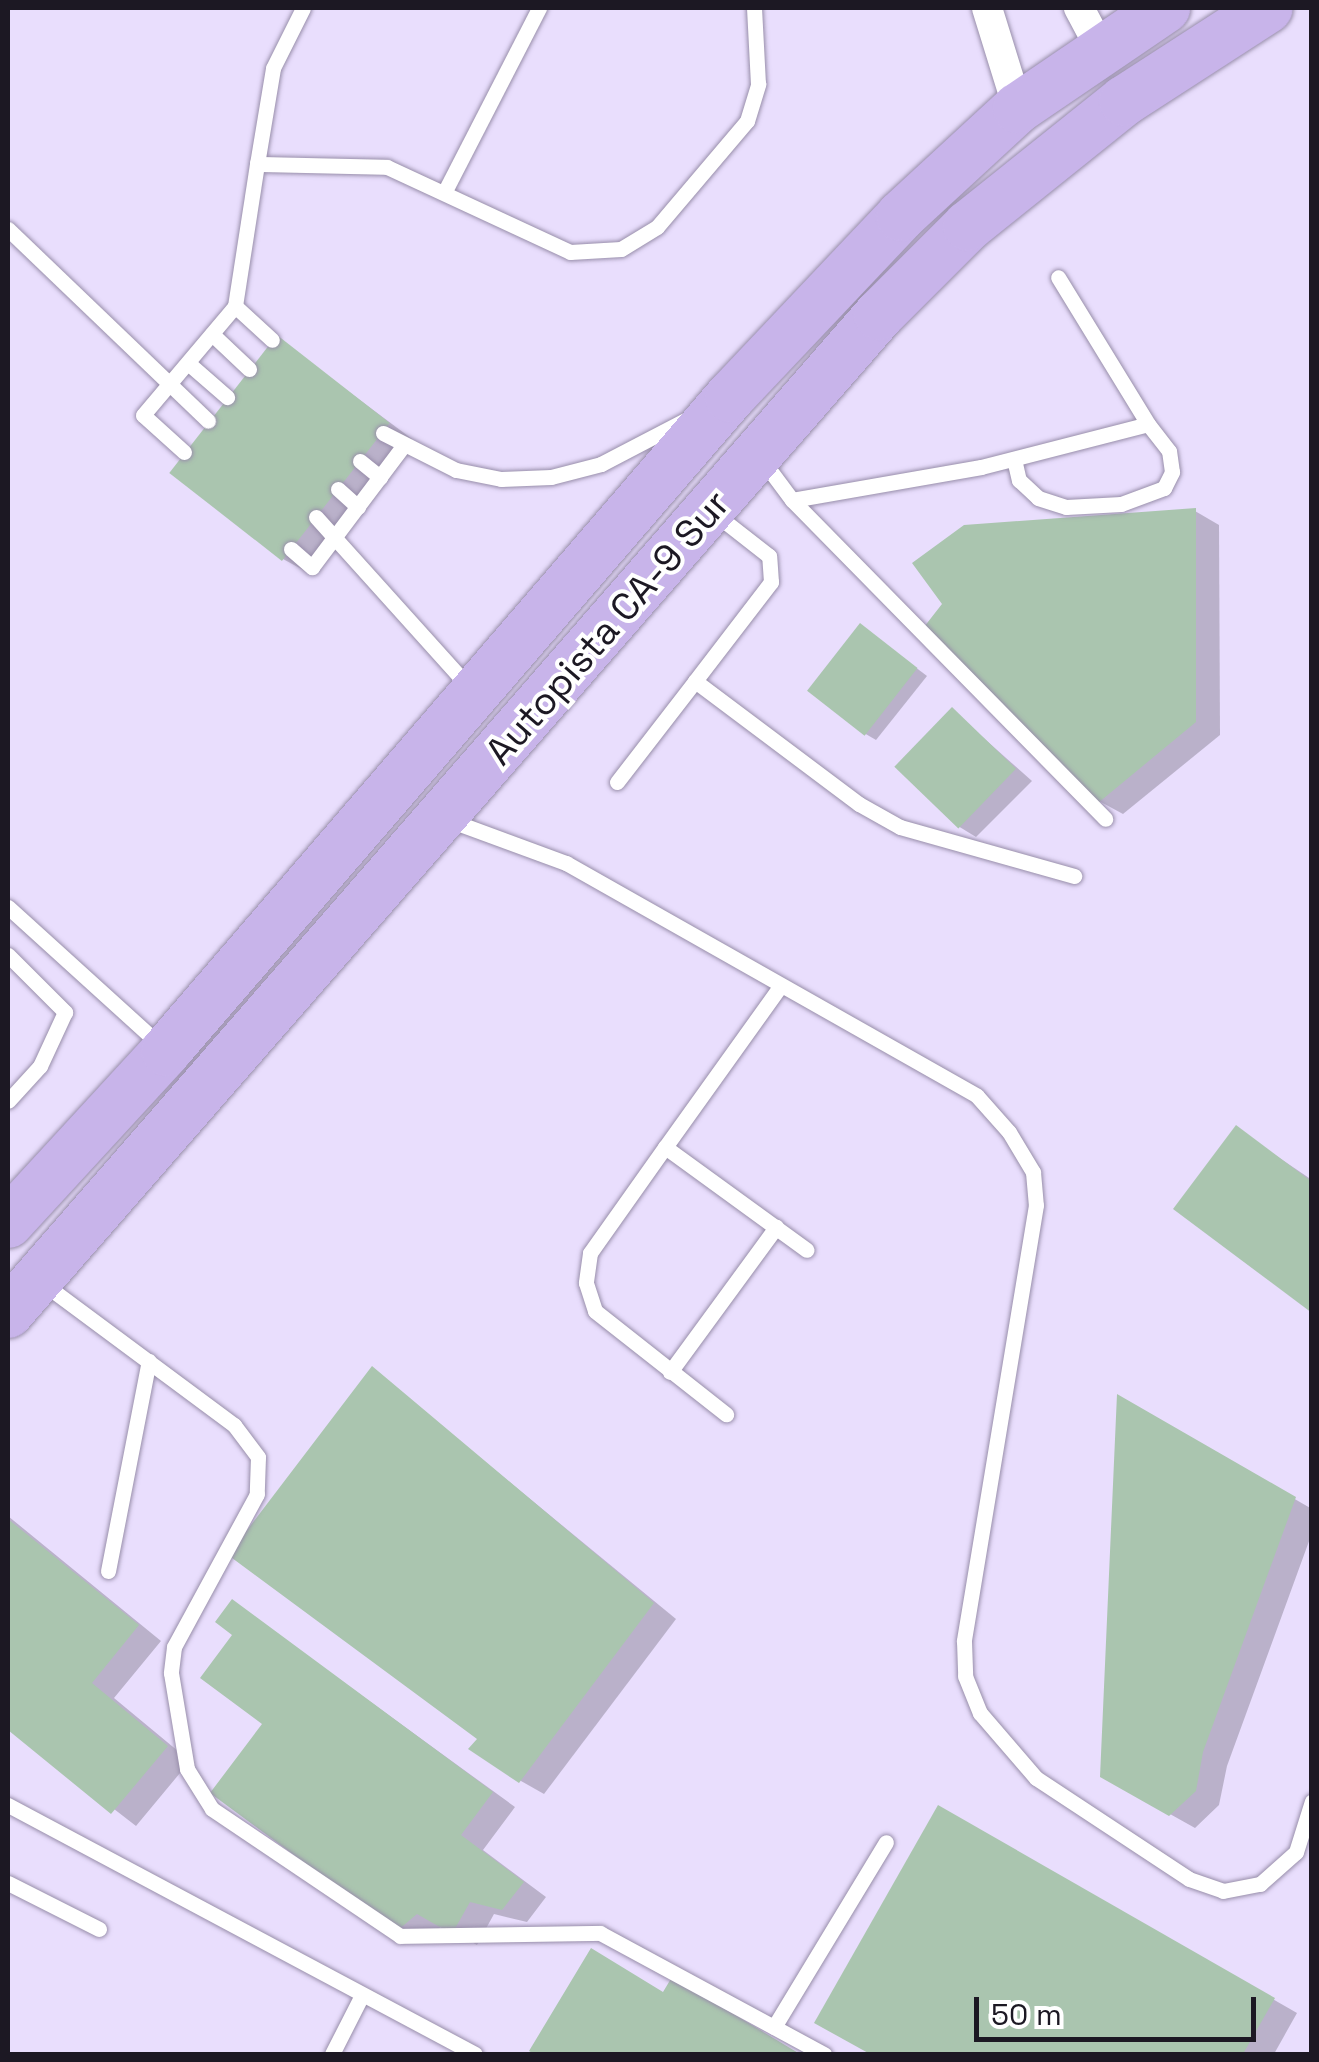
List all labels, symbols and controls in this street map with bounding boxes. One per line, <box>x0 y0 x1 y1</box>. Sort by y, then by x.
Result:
street label: Autopista CA-9 Sur <box>476 481 740 775</box>
scale bar <box>979 1977 1262 2039</box>
text: 50 m <box>991 1995 1062 2034</box>

